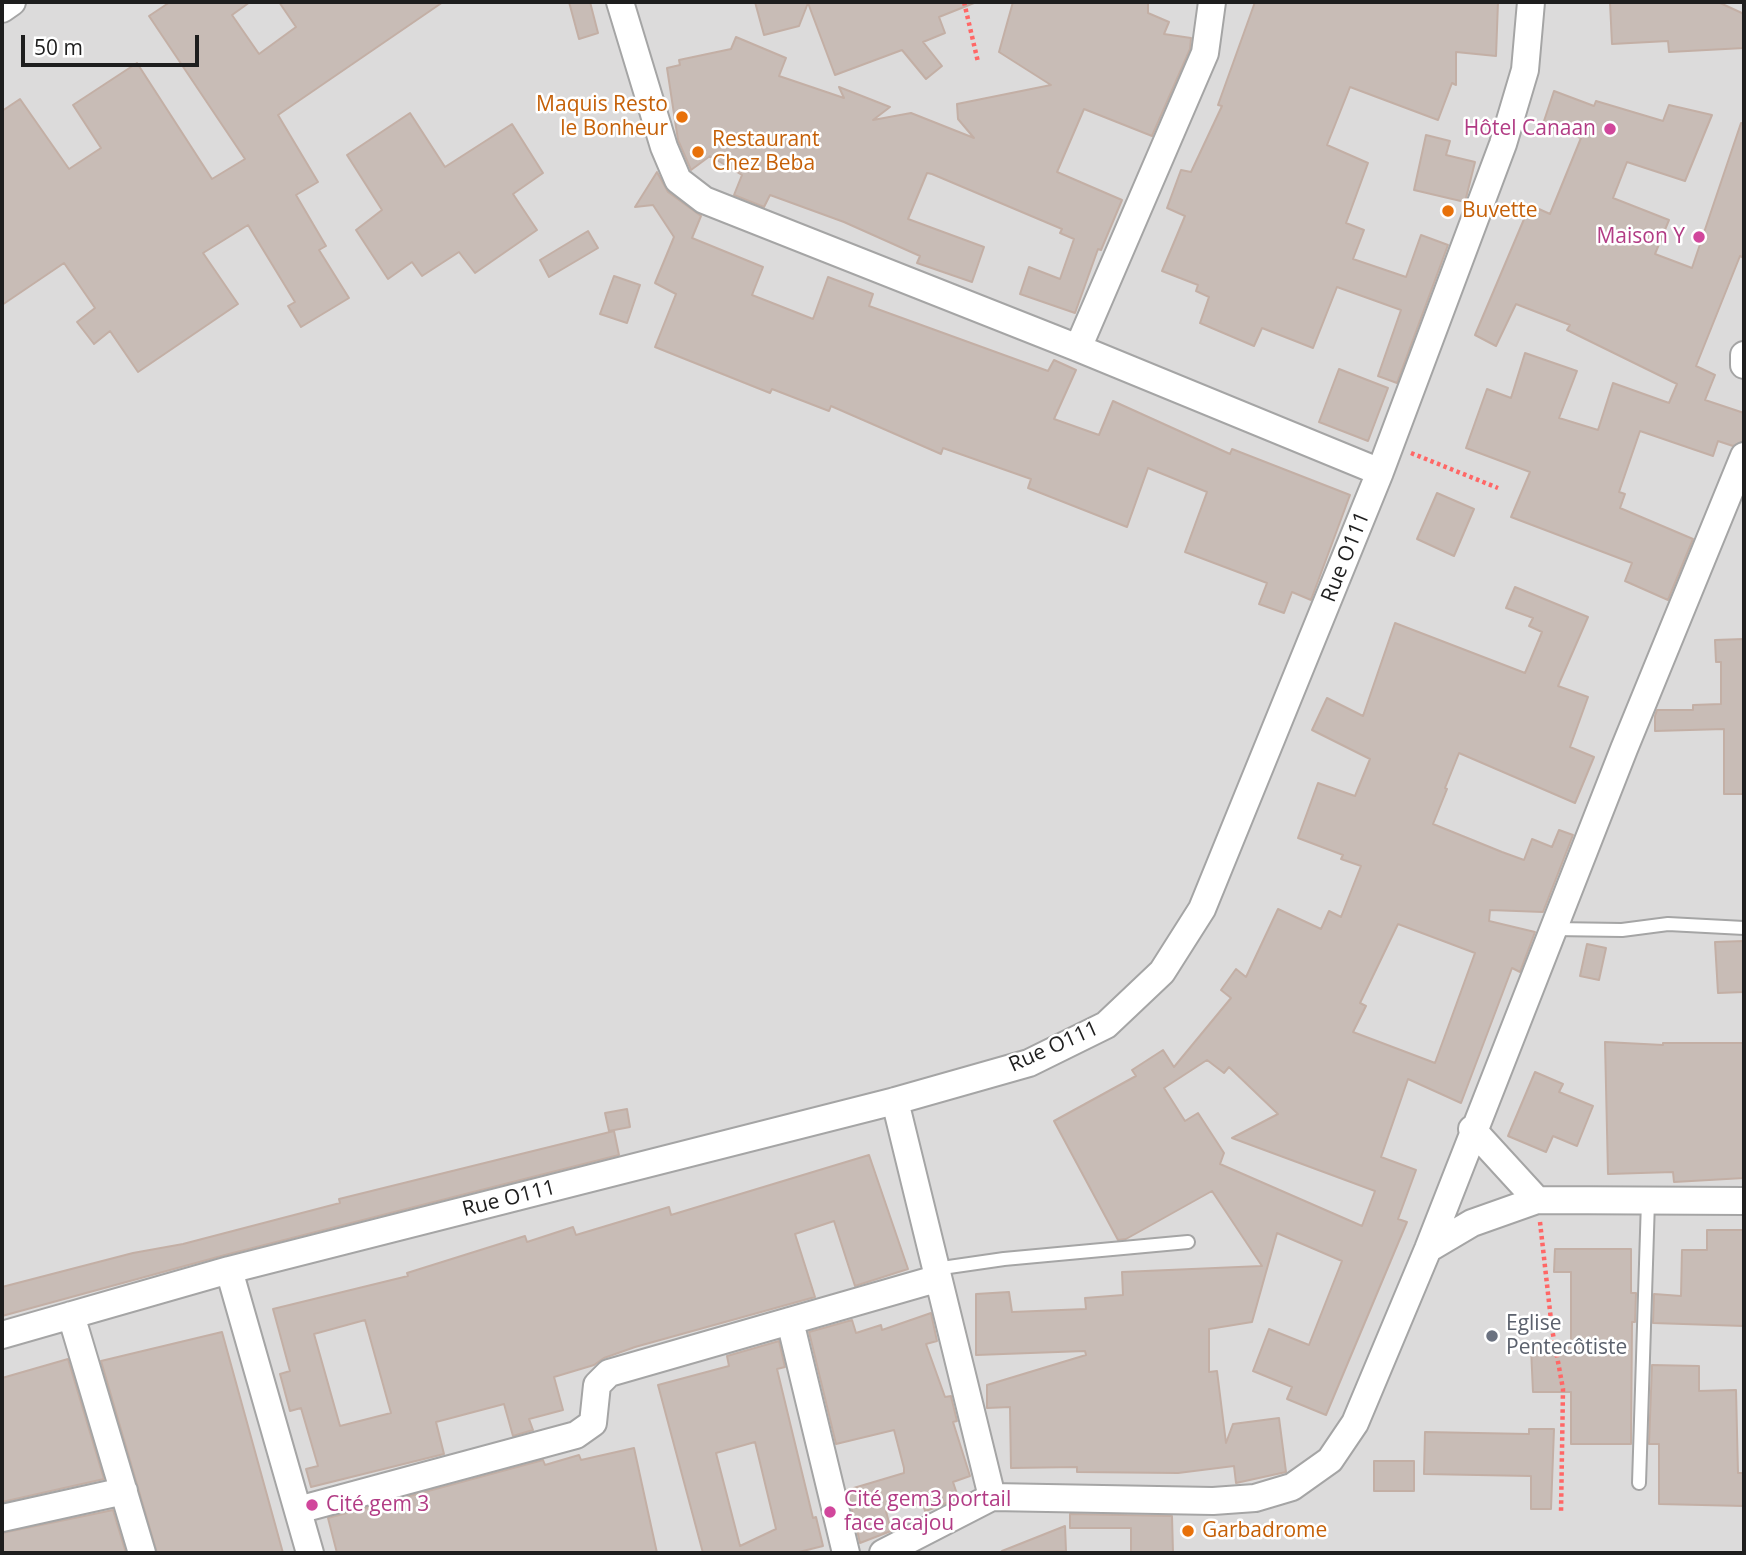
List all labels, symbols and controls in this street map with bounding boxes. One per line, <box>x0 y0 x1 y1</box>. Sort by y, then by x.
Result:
scale bar <box>24 21 203 65</box>
text: 50 m <box>34 33 83 61</box>
place label: Maquis Resto le Bonheur <box>536 92 668 142</box>
marker: Maquis Resto le Bonheur <box>674 109 690 125</box>
place label: Hôtel Canaan <box>1464 116 1596 142</box>
marker: Hôtel Canaan <box>1602 121 1618 137</box>
place label: Restaurant Chez Beba <box>712 127 819 177</box>
marker: Restaurant Chez Beba <box>690 144 706 160</box>
place label: Buvette <box>1462 198 1537 224</box>
marker: Buvette <box>1440 203 1456 219</box>
place label: Maison Y <box>1596 224 1685 250</box>
marker: Maison Y <box>1691 229 1707 245</box>
street label: Rue O111 <box>1316 508 1376 606</box>
street label: Rue O111 <box>1005 1016 1103 1078</box>
street label: Rue O111 <box>460 1175 558 1223</box>
place label: Eglise Pentecôtiste <box>1506 1311 1627 1361</box>
marker: Eglise Pentecôtiste <box>1484 1328 1500 1344</box>
place label: Cité gem3 portail face acajou <box>844 1487 1011 1537</box>
place label: Cité gem 3 <box>326 1492 429 1518</box>
marker: Cité gem 3 <box>304 1497 320 1513</box>
marker: Cité gem3 portail face acajou <box>822 1504 838 1520</box>
place label: Garbadrome <box>1202 1518 1327 1544</box>
marker: Garbadrome <box>1180 1523 1196 1539</box>

